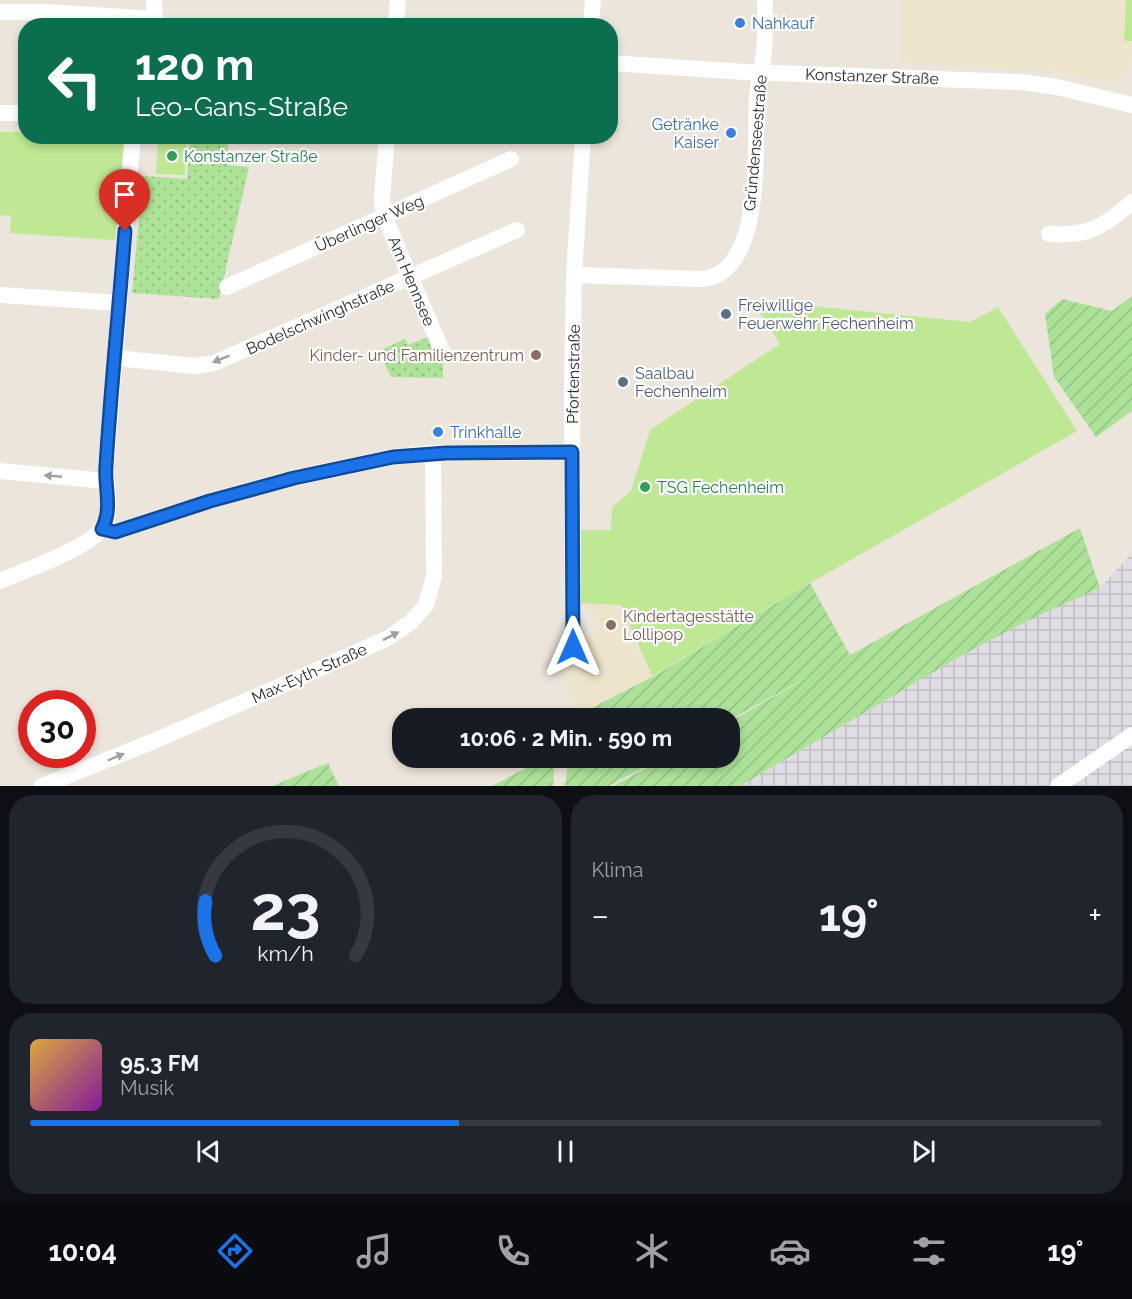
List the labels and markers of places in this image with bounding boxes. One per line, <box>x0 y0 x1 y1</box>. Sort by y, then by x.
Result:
place label: Nahkauf <box>752 14 815 33</box>
marker: Nahkauf <box>733 16 747 30</box>
place label: Getränke Kaiser <box>652 115 719 152</box>
marker: Getränke Kaiser <box>724 126 738 140</box>
place label: Konstanzer Straße <box>184 147 318 166</box>
marker: Konstanzer Straße <box>165 149 179 163</box>
pin <box>99 169 150 231</box>
place label: Freiwillige Feuerwehr Fechenheim <box>738 296 914 333</box>
marker: Freiwillige Feuerwehr Fechenheim <box>719 307 733 321</box>
place label: Kinder- und Familienzentrum <box>309 346 524 365</box>
marker: Kinder- und Familienzentrum <box>529 348 543 362</box>
place label: Saalbau Fechenheim <box>635 364 727 401</box>
marker: Saalbau Fechenheim <box>616 375 630 389</box>
place label: Trinkhalle <box>450 423 521 442</box>
marker: Trinkhalle <box>431 425 445 439</box>
place label: TSG Fechenheim <box>657 478 784 497</box>
marker: TSG Fechenheim <box>638 480 652 494</box>
place label: Kindertagesstätte Lollipop <box>623 607 754 644</box>
marker: Kindertagesstätte Lollipop <box>604 618 618 632</box>

